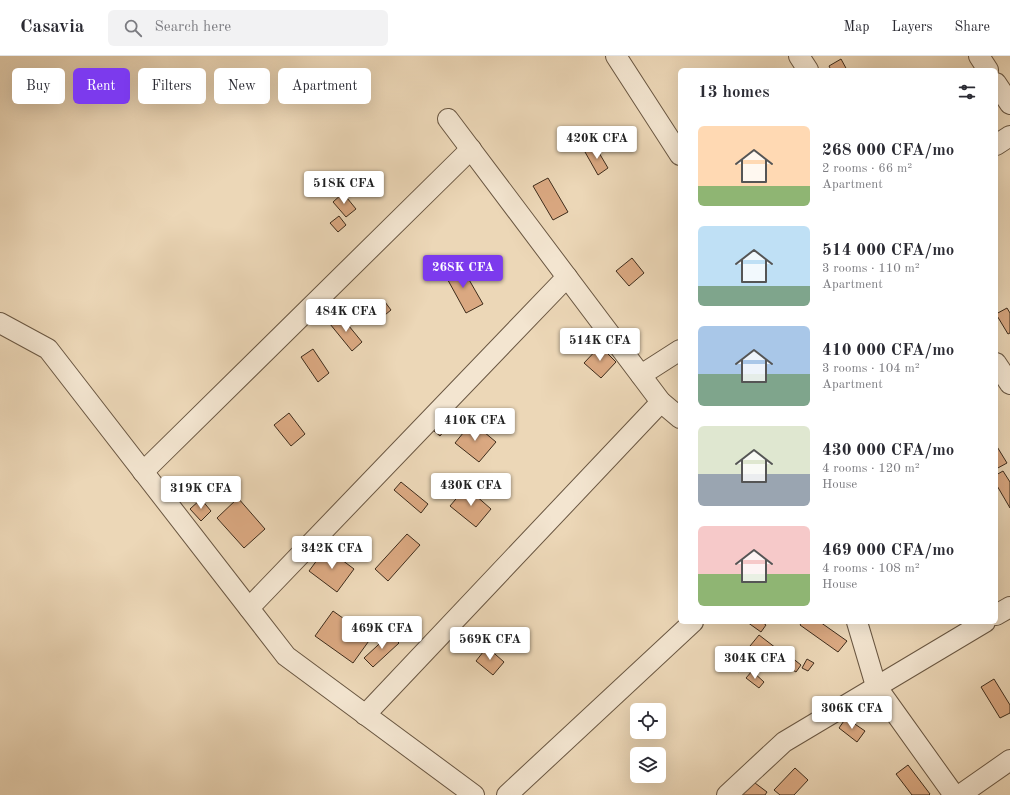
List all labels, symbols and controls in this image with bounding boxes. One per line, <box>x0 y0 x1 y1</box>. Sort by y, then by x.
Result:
search box <box>108 10 388 46</box>
icon: search <box>122 17 144 39</box>
text: Casavia <box>20 18 84 37</box>
text: Search here <box>154 20 231 35</box>
text: Map <box>844 20 870 34</box>
text: Layers <box>892 20 933 34</box>
text: Share <box>955 20 990 34</box>
chip: Buy <box>12 68 65 104</box>
chip: Rent <box>73 68 130 104</box>
chip: Filters <box>138 68 206 104</box>
chip: New <box>214 68 270 104</box>
chip: Apartment <box>278 68 371 104</box>
icon: filters <box>956 81 978 103</box>
text: 13 homes <box>698 84 770 101</box>
pin: 420K CFA <box>556 126 638 160</box>
text: 420K CFA <box>566 132 628 145</box>
icon: home <box>730 142 778 190</box>
text: 268 000 CFA/mo <box>822 142 954 159</box>
text: 2 rooms · 66 m² <box>822 162 912 175</box>
pin: 518K CFA <box>303 171 385 205</box>
text: 518K CFA <box>313 177 375 190</box>
text: Apartment <box>822 178 883 191</box>
icon: home <box>730 242 778 290</box>
text: 514 000 CFA/mo <box>822 242 954 259</box>
pin: 268K CFA <box>422 255 504 289</box>
text: 268K CFA <box>432 261 494 274</box>
text: 3 rooms · 110 m² <box>822 262 920 275</box>
text: Apartment <box>822 278 883 291</box>
pin: 484K CFA <box>305 299 387 333</box>
text: 484K CFA <box>315 305 377 318</box>
pin: 514K CFA <box>559 328 641 362</box>
text: 514K CFA <box>569 334 631 347</box>
icon: home <box>730 342 778 390</box>
text: 410 000 CFA/mo <box>822 342 954 359</box>
text: 3 rooms · 104 m² <box>822 362 920 375</box>
text: Apartment <box>822 378 883 391</box>
pin: 410K CFA <box>434 408 516 442</box>
text: 410K CFA <box>444 414 506 427</box>
icon: home <box>730 442 778 490</box>
text: 430 000 CFA/mo <box>822 442 954 459</box>
text: 4 rooms · 120 m² <box>822 462 920 475</box>
pin: 430K CFA <box>430 473 512 507</box>
pin: 319K CFA <box>160 476 242 510</box>
text: House <box>822 478 857 491</box>
text: 430K CFA <box>440 479 502 492</box>
text: 319K CFA <box>170 482 232 495</box>
pin: 342K CFA <box>291 536 373 570</box>
text: 342K CFA <box>301 542 363 555</box>
icon: home <box>730 542 778 590</box>
text: 469 000 CFA/mo <box>822 542 954 559</box>
text: 4 rooms · 108 m² <box>822 562 920 575</box>
text: House <box>822 578 857 591</box>
pin: 469K CFA <box>341 616 423 650</box>
text: 469K CFA <box>351 622 413 635</box>
pin: 569K CFA <box>449 627 531 661</box>
text: 569K CFA <box>459 633 521 646</box>
pin: 304K CFA <box>714 646 796 680</box>
text: 304K CFA <box>724 652 786 665</box>
pin: 306K CFA <box>811 696 893 730</box>
text: 306K CFA <box>821 702 883 715</box>
map controls <box>630 703 666 783</box>
button: locate <box>630 703 666 739</box>
button: layers <box>630 747 666 783</box>

